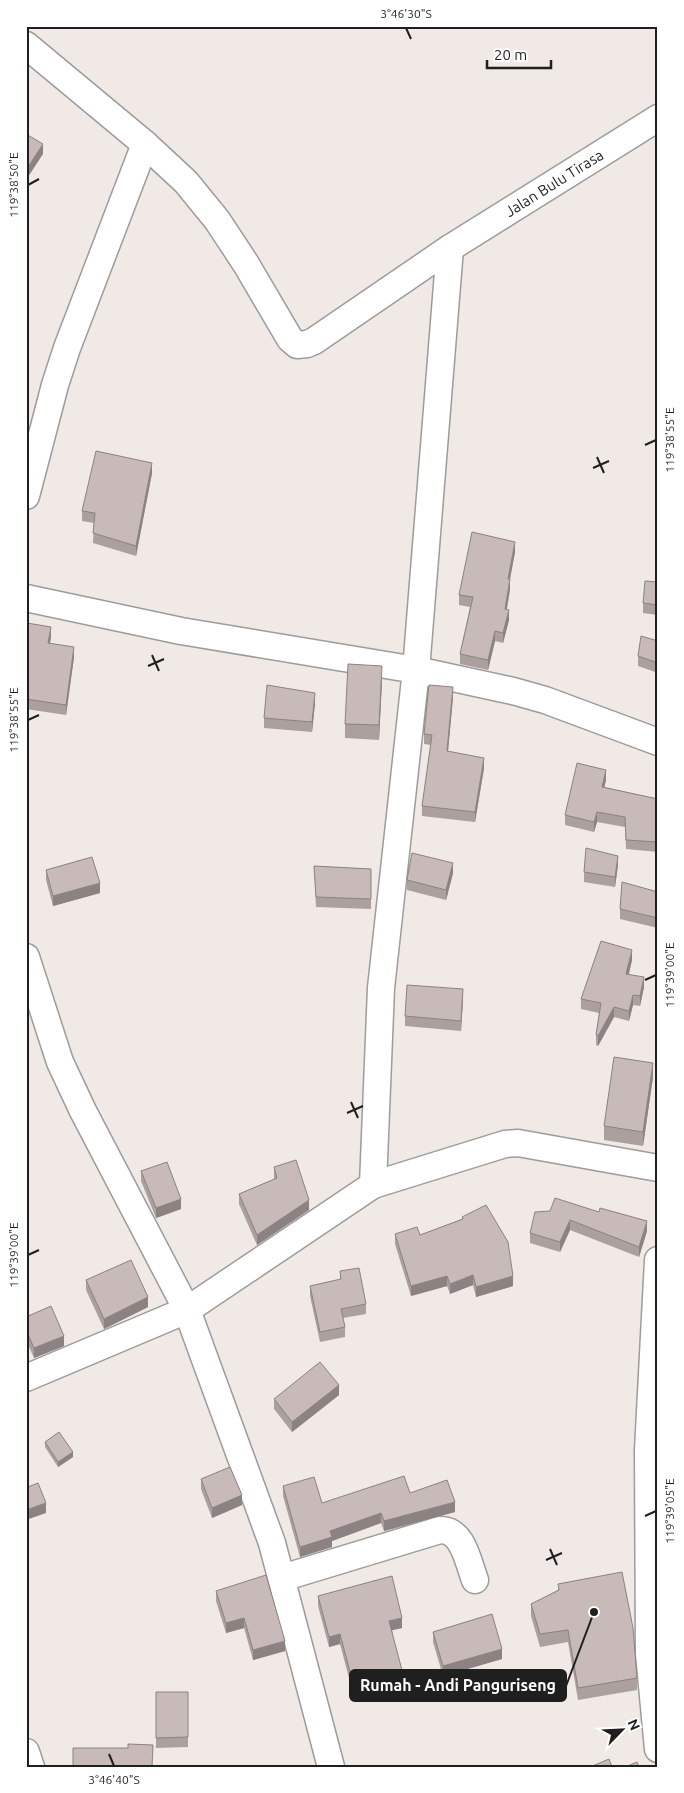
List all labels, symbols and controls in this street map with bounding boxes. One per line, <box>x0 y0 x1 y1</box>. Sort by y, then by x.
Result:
text: 3°46'30"S <box>380 7 432 20</box>
scale bar <box>487 38 550 70</box>
text: 20 m <box>494 46 527 63</box>
street label: Jalan Bulu Tirasa <box>502 146 606 220</box>
text: 119°38'50"E <box>7 152 20 218</box>
text: 119°38'55"E <box>663 407 676 473</box>
text: 119°38'55"E <box>7 687 20 753</box>
text: 119°39'00"E <box>663 942 676 1008</box>
text: 119°39'00"E <box>7 1222 20 1288</box>
text: 119°39'05"E <box>663 1478 676 1544</box>
callout: Rumah - Andi Panguriseng <box>350 1670 566 1701</box>
text: Rumah - Andi Panguriseng <box>360 1676 556 1694</box>
north arrow <box>596 1706 646 1756</box>
text: N <box>624 1717 643 1733</box>
text: 3°46'40"S <box>88 1773 140 1786</box>

